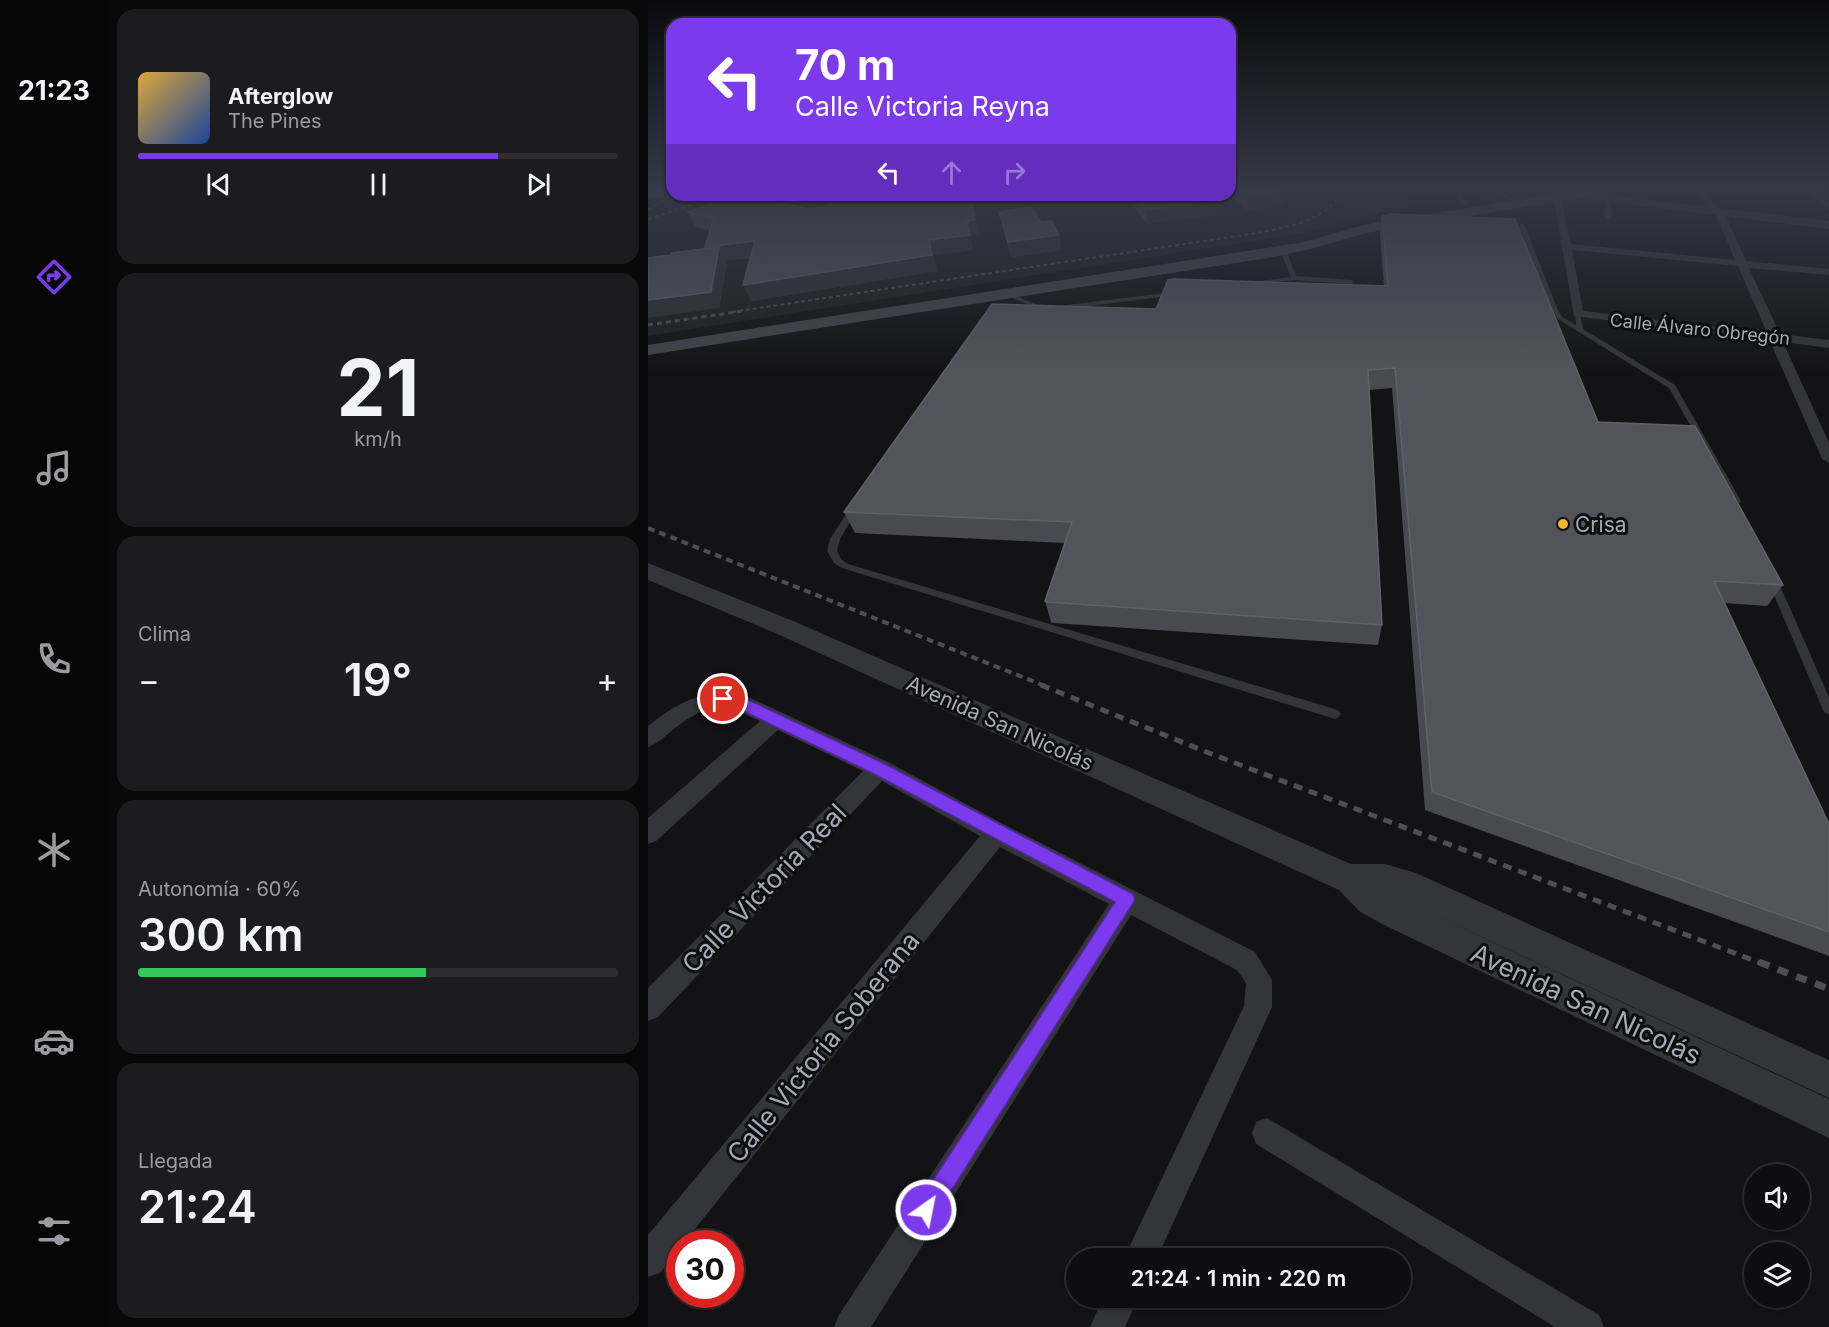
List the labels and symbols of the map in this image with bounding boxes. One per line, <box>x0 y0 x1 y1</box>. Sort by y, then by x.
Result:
street label: Calle Álvaro Obregón <box>1609 308 1791 349</box>
place label: Crisa <box>1575 512 1627 537</box>
marker: Crisa <box>1556 517 1570 531</box>
street label: Avenida San Nicolás <box>903 671 1097 775</box>
pin <box>697 673 748 724</box>
street label: Calle Victoria Real <box>676 797 852 979</box>
street label: Calle Victoria Soberana <box>720 925 926 1169</box>
street label: Avenida San Nicolás <box>1466 937 1706 1071</box>
position arrow <box>894 1178 958 1242</box>
speed limit sign: 30 <box>666 1230 744 1308</box>

